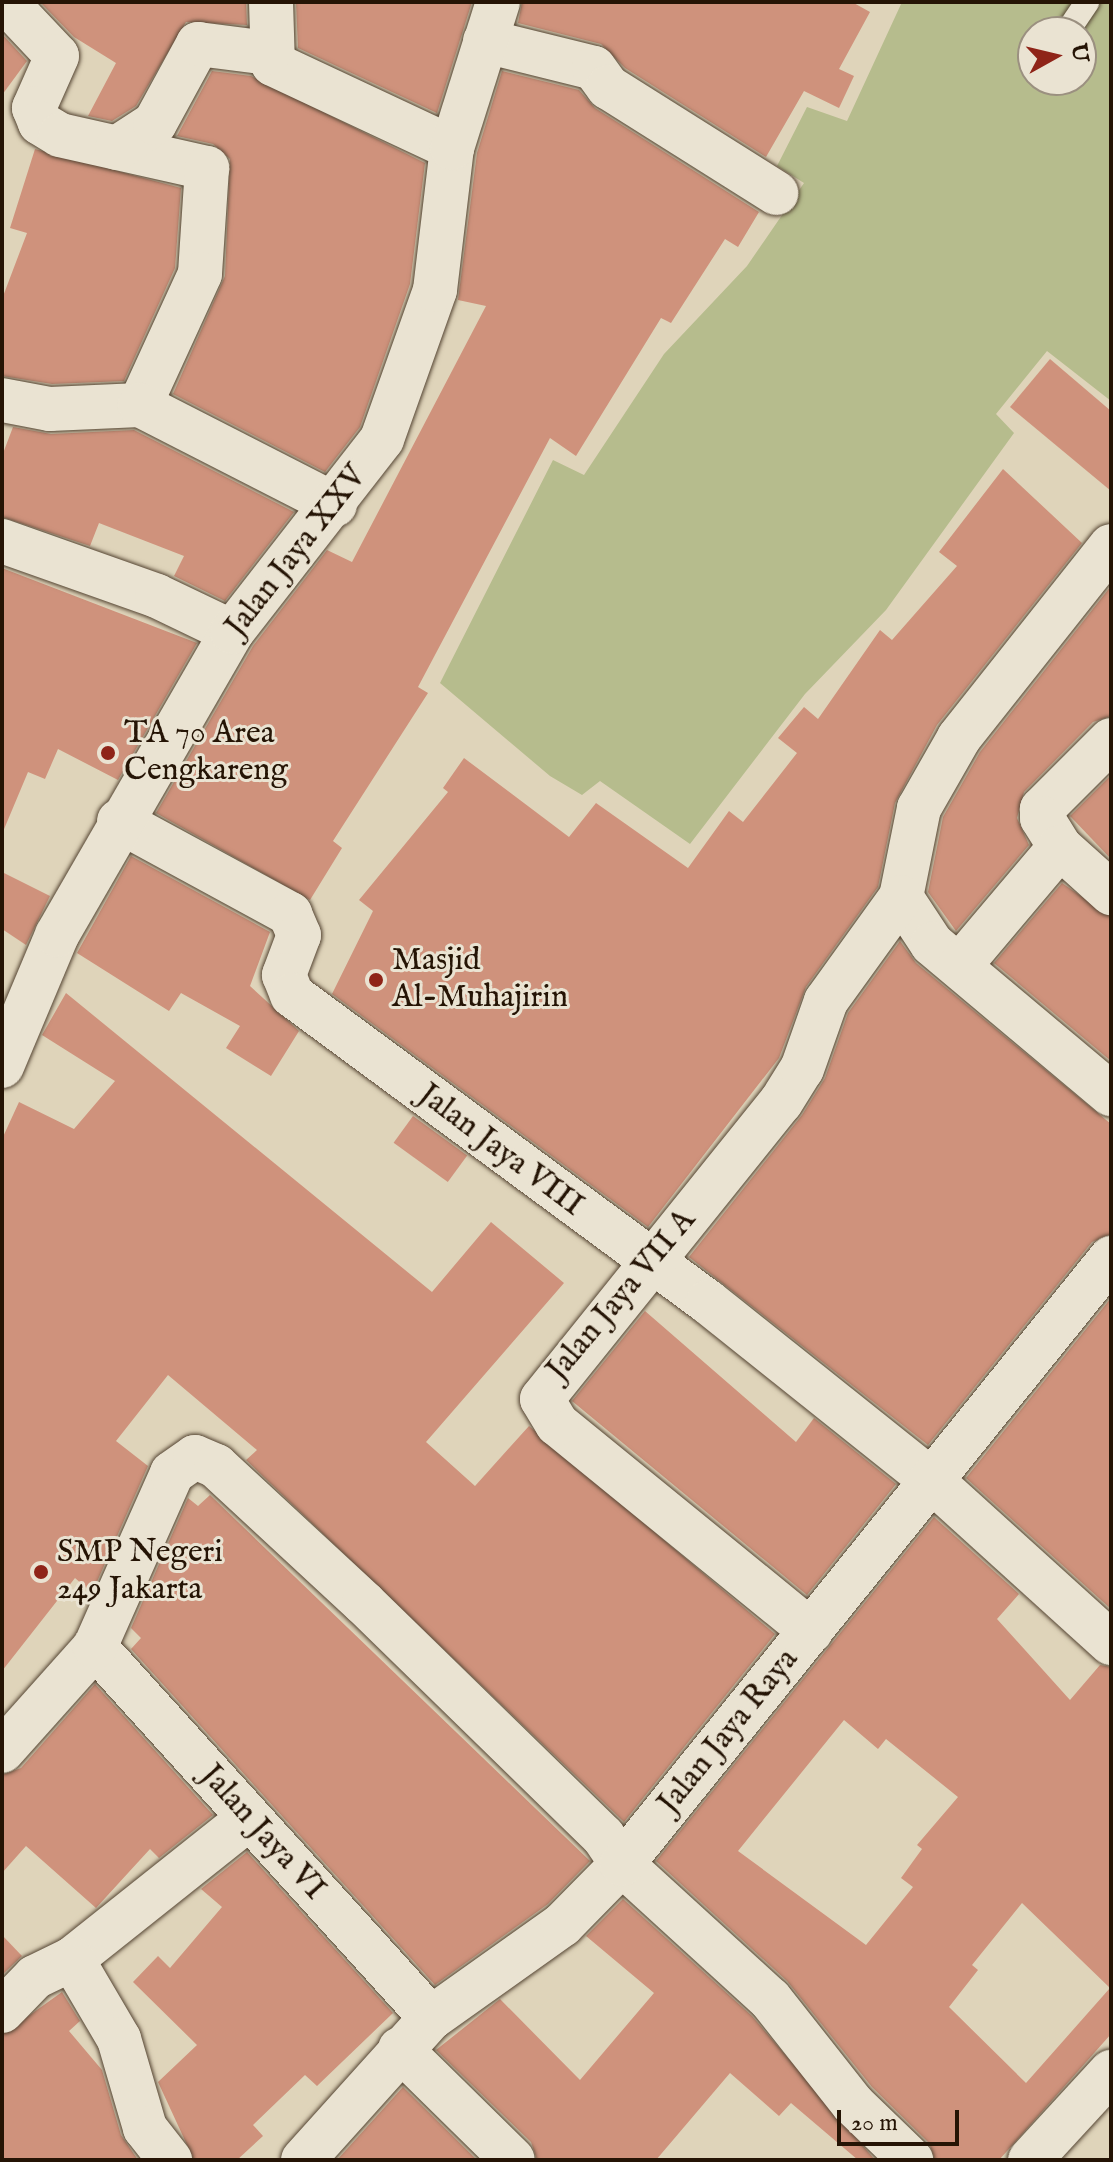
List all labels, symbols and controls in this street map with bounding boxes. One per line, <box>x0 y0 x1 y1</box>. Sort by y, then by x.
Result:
north arrow <box>1017 16 1097 96</box>
text: U <box>1064 42 1094 64</box>
street label: Jalan Jaya XXV <box>218 458 376 646</box>
place label: TA 70 Area Cengkareng <box>124 716 288 791</box>
marker: TA 70 Area Cengkareng <box>99 744 117 762</box>
place label: Masjid Al-Muhajirin <box>392 943 568 1018</box>
marker: Masjid Al-Muhajirin <box>367 971 385 989</box>
street label: Jalan Jaya VIII <box>410 1076 590 1226</box>
street label: Jalan Jaya VII A <box>539 1203 705 1389</box>
place label: SMP Negeri 249 Jakarta <box>57 1535 223 1610</box>
marker: SMP Negeri 249 Jakarta <box>32 1563 50 1581</box>
street label: Jalan Jaya Raya <box>651 1642 807 1822</box>
street label: Jalan Jaya VI <box>191 1757 333 1909</box>
scale bar <box>841 2094 963 2144</box>
text: 20 m <box>851 2108 898 2139</box>

